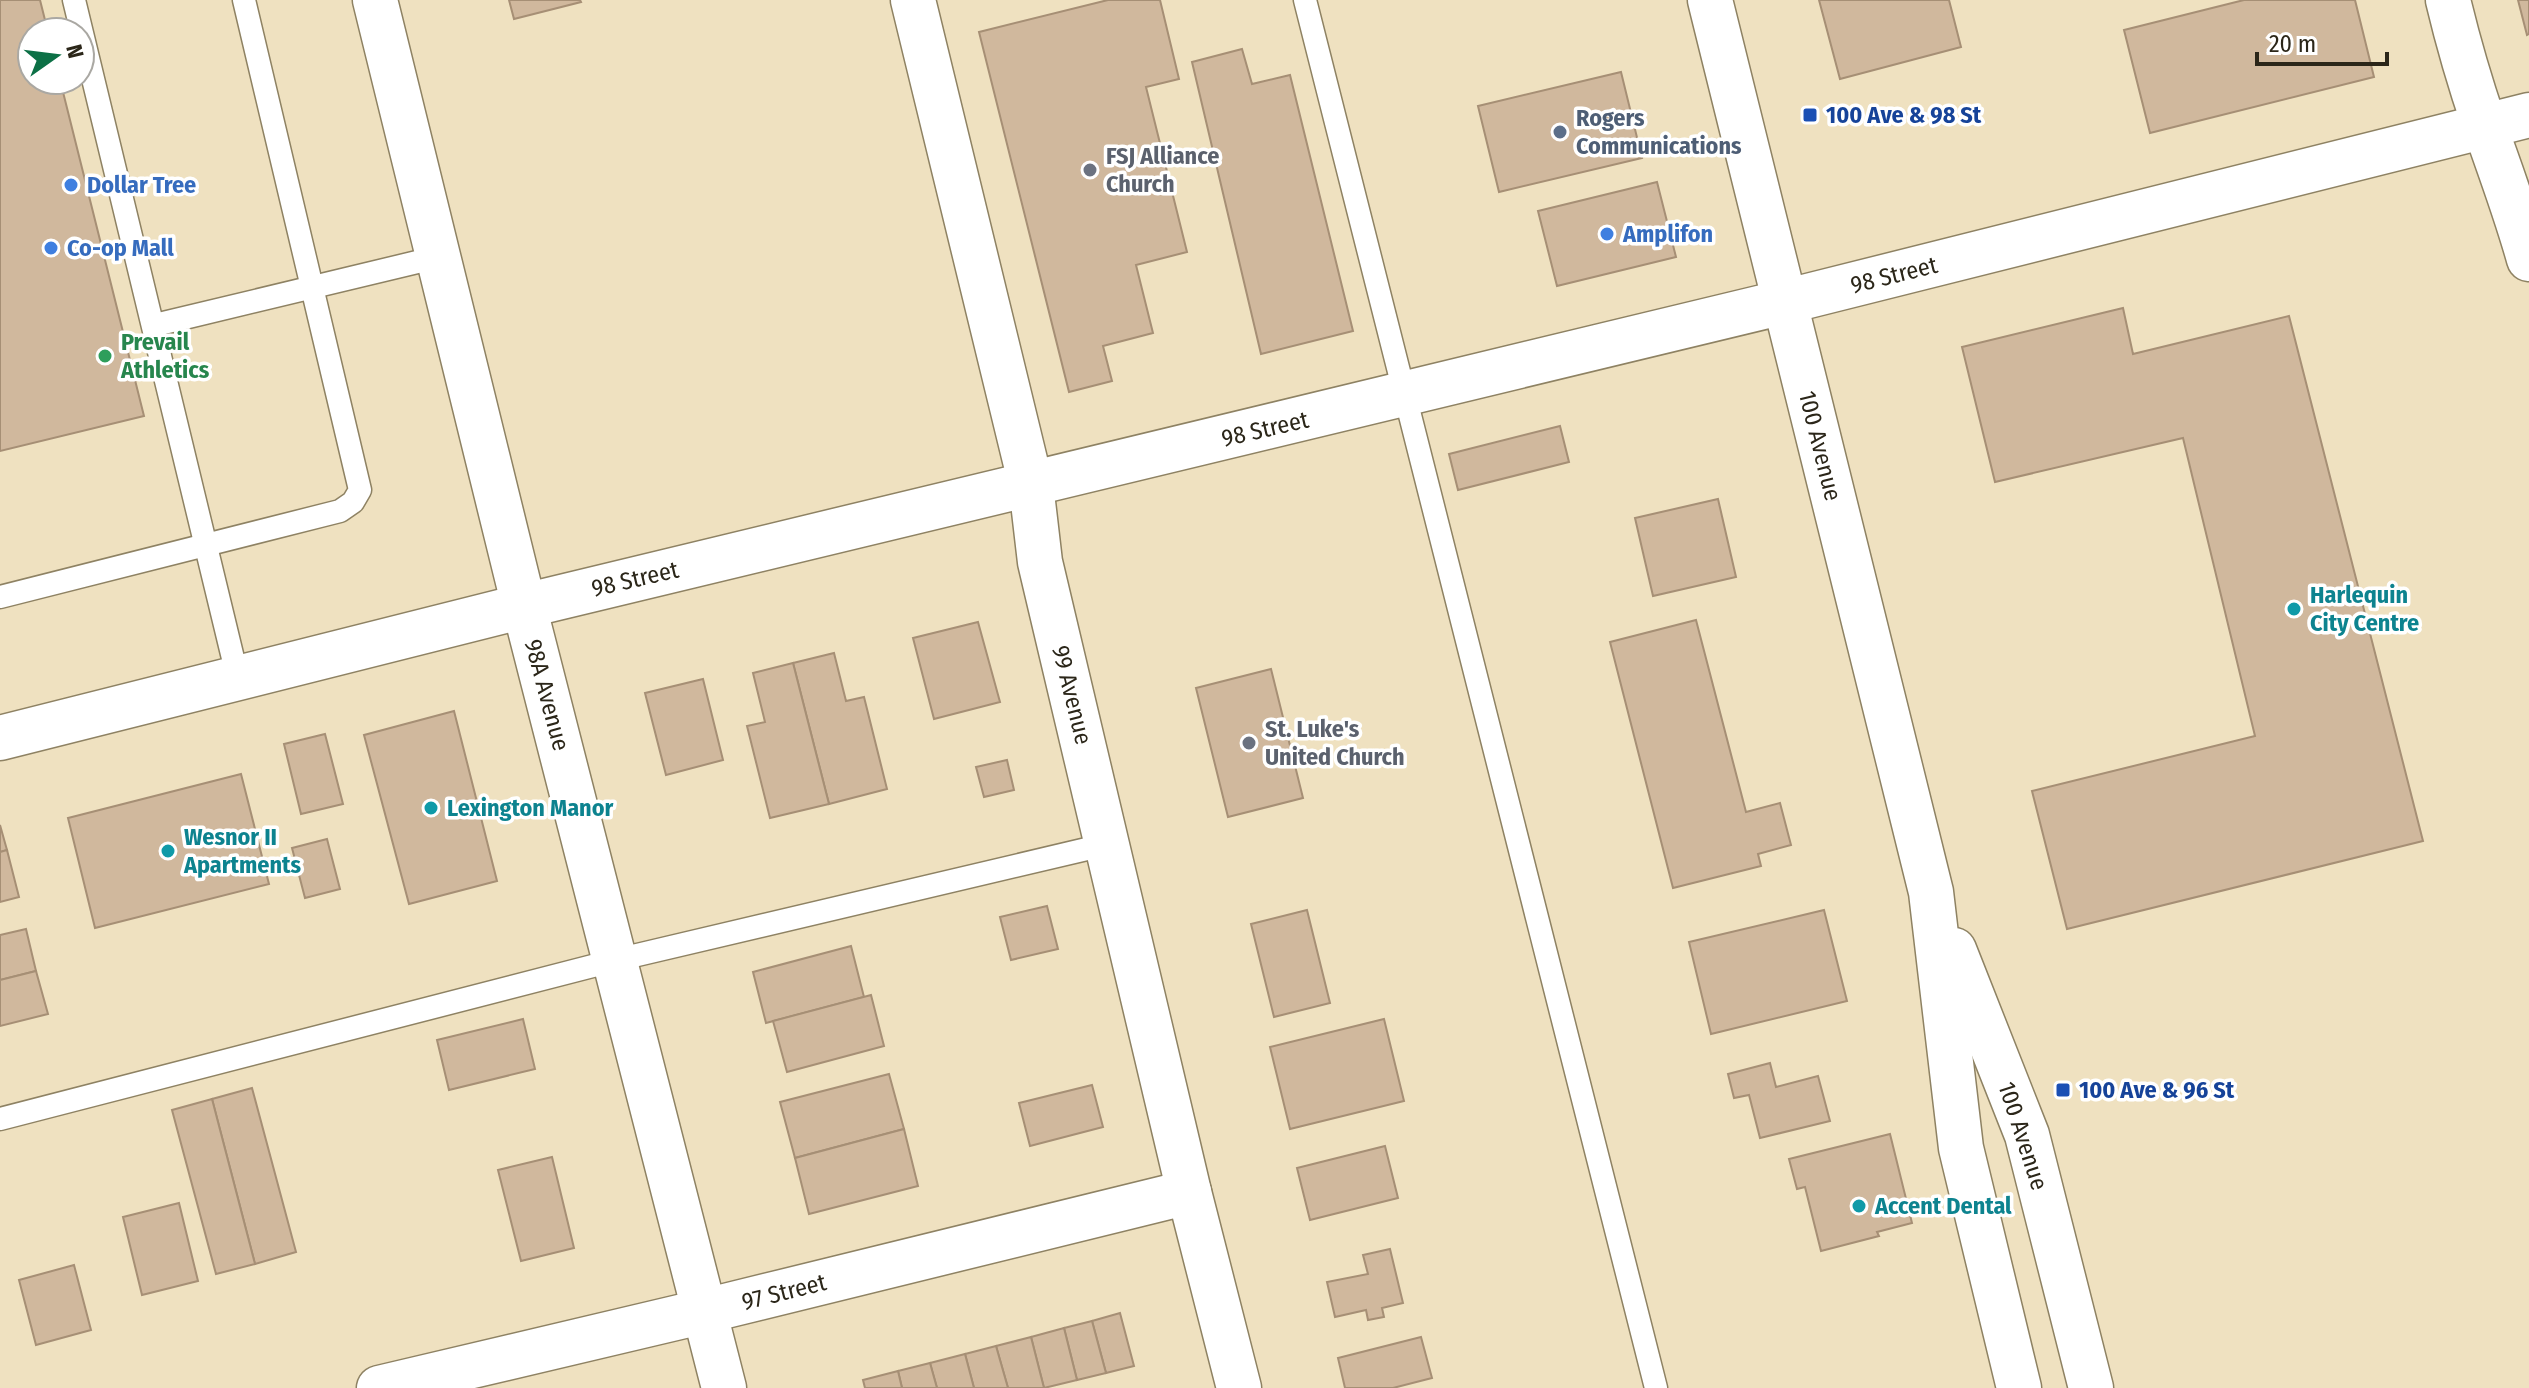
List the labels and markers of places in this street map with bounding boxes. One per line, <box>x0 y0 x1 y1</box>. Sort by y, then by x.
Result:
place label: 100 Ave & 98 St <box>1826 101 1982 129</box>
place label: Rogers Communications <box>1576 104 1742 160</box>
marker: 100 Ave & 98 St <box>1801 106 1819 124</box>
marker: Rogers Communications <box>1551 123 1569 141</box>
place label: FSJ Alliance Church <box>1106 142 1219 198</box>
marker: FSJ Alliance Church <box>1081 161 1099 179</box>
place label: Dollar Tree <box>87 171 196 199</box>
marker: Dollar Tree <box>62 176 80 194</box>
place label: Amplifon <box>1622 220 1713 248</box>
marker: Amplifon <box>1598 225 1616 243</box>
place label: Co-op Mall <box>67 234 174 262</box>
marker: Co-op Mall <box>42 239 60 257</box>
place label: Prevail Athletics <box>120 328 210 384</box>
marker: Prevail Athletics <box>96 347 114 365</box>
place label: Harlequin City Centre <box>2310 581 2419 637</box>
marker: Harlequin City Centre <box>2285 600 2303 618</box>
place label: St. Luke's United Church <box>1265 715 1405 771</box>
marker: St. Luke's United Church <box>1240 734 1258 752</box>
place label: Lexington Manor <box>447 794 614 822</box>
marker: Lexington Manor <box>422 799 440 817</box>
place label: Wesnor II Apartments <box>183 823 302 879</box>
marker: Wesnor II Apartments <box>159 842 177 860</box>
place label: 100 Ave & 96 St <box>2079 1076 2235 1104</box>
marker: 100 Ave & 96 St <box>2054 1081 2072 1099</box>
place label: Accent Dental <box>1874 1192 2012 1220</box>
marker: Accent Dental <box>1850 1197 1868 1215</box>

